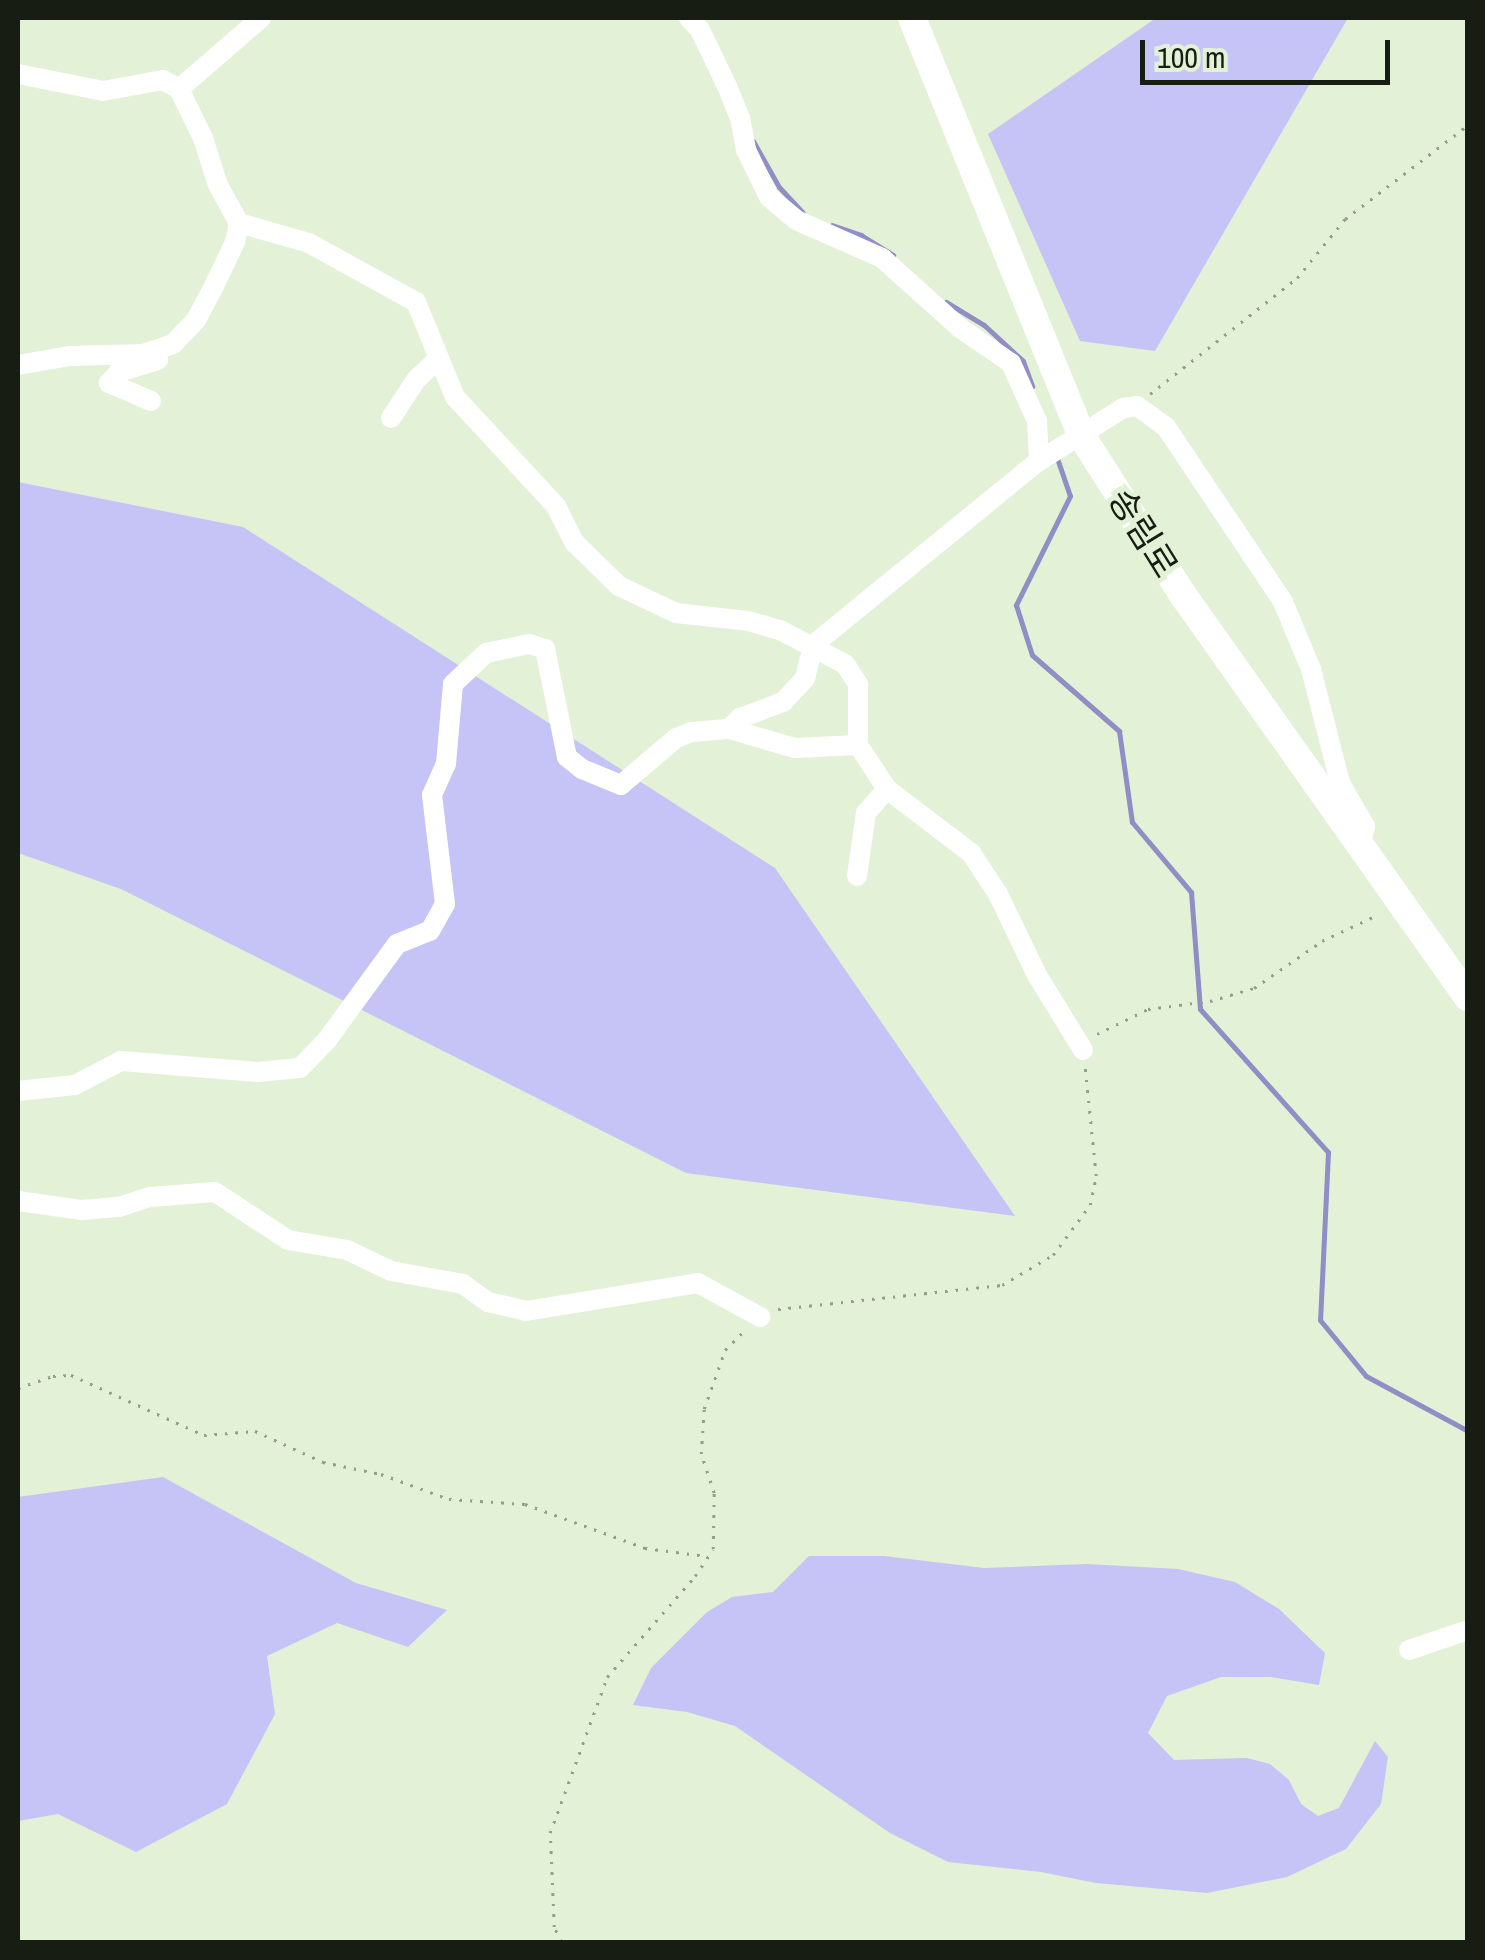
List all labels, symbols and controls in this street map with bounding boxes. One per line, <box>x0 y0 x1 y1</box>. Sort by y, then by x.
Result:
scale bar <box>1145 20 1395 82</box>
text: 100 m <box>1157 37 1225 77</box>
street label: 송림로 <box>1100 481 1186 585</box>

